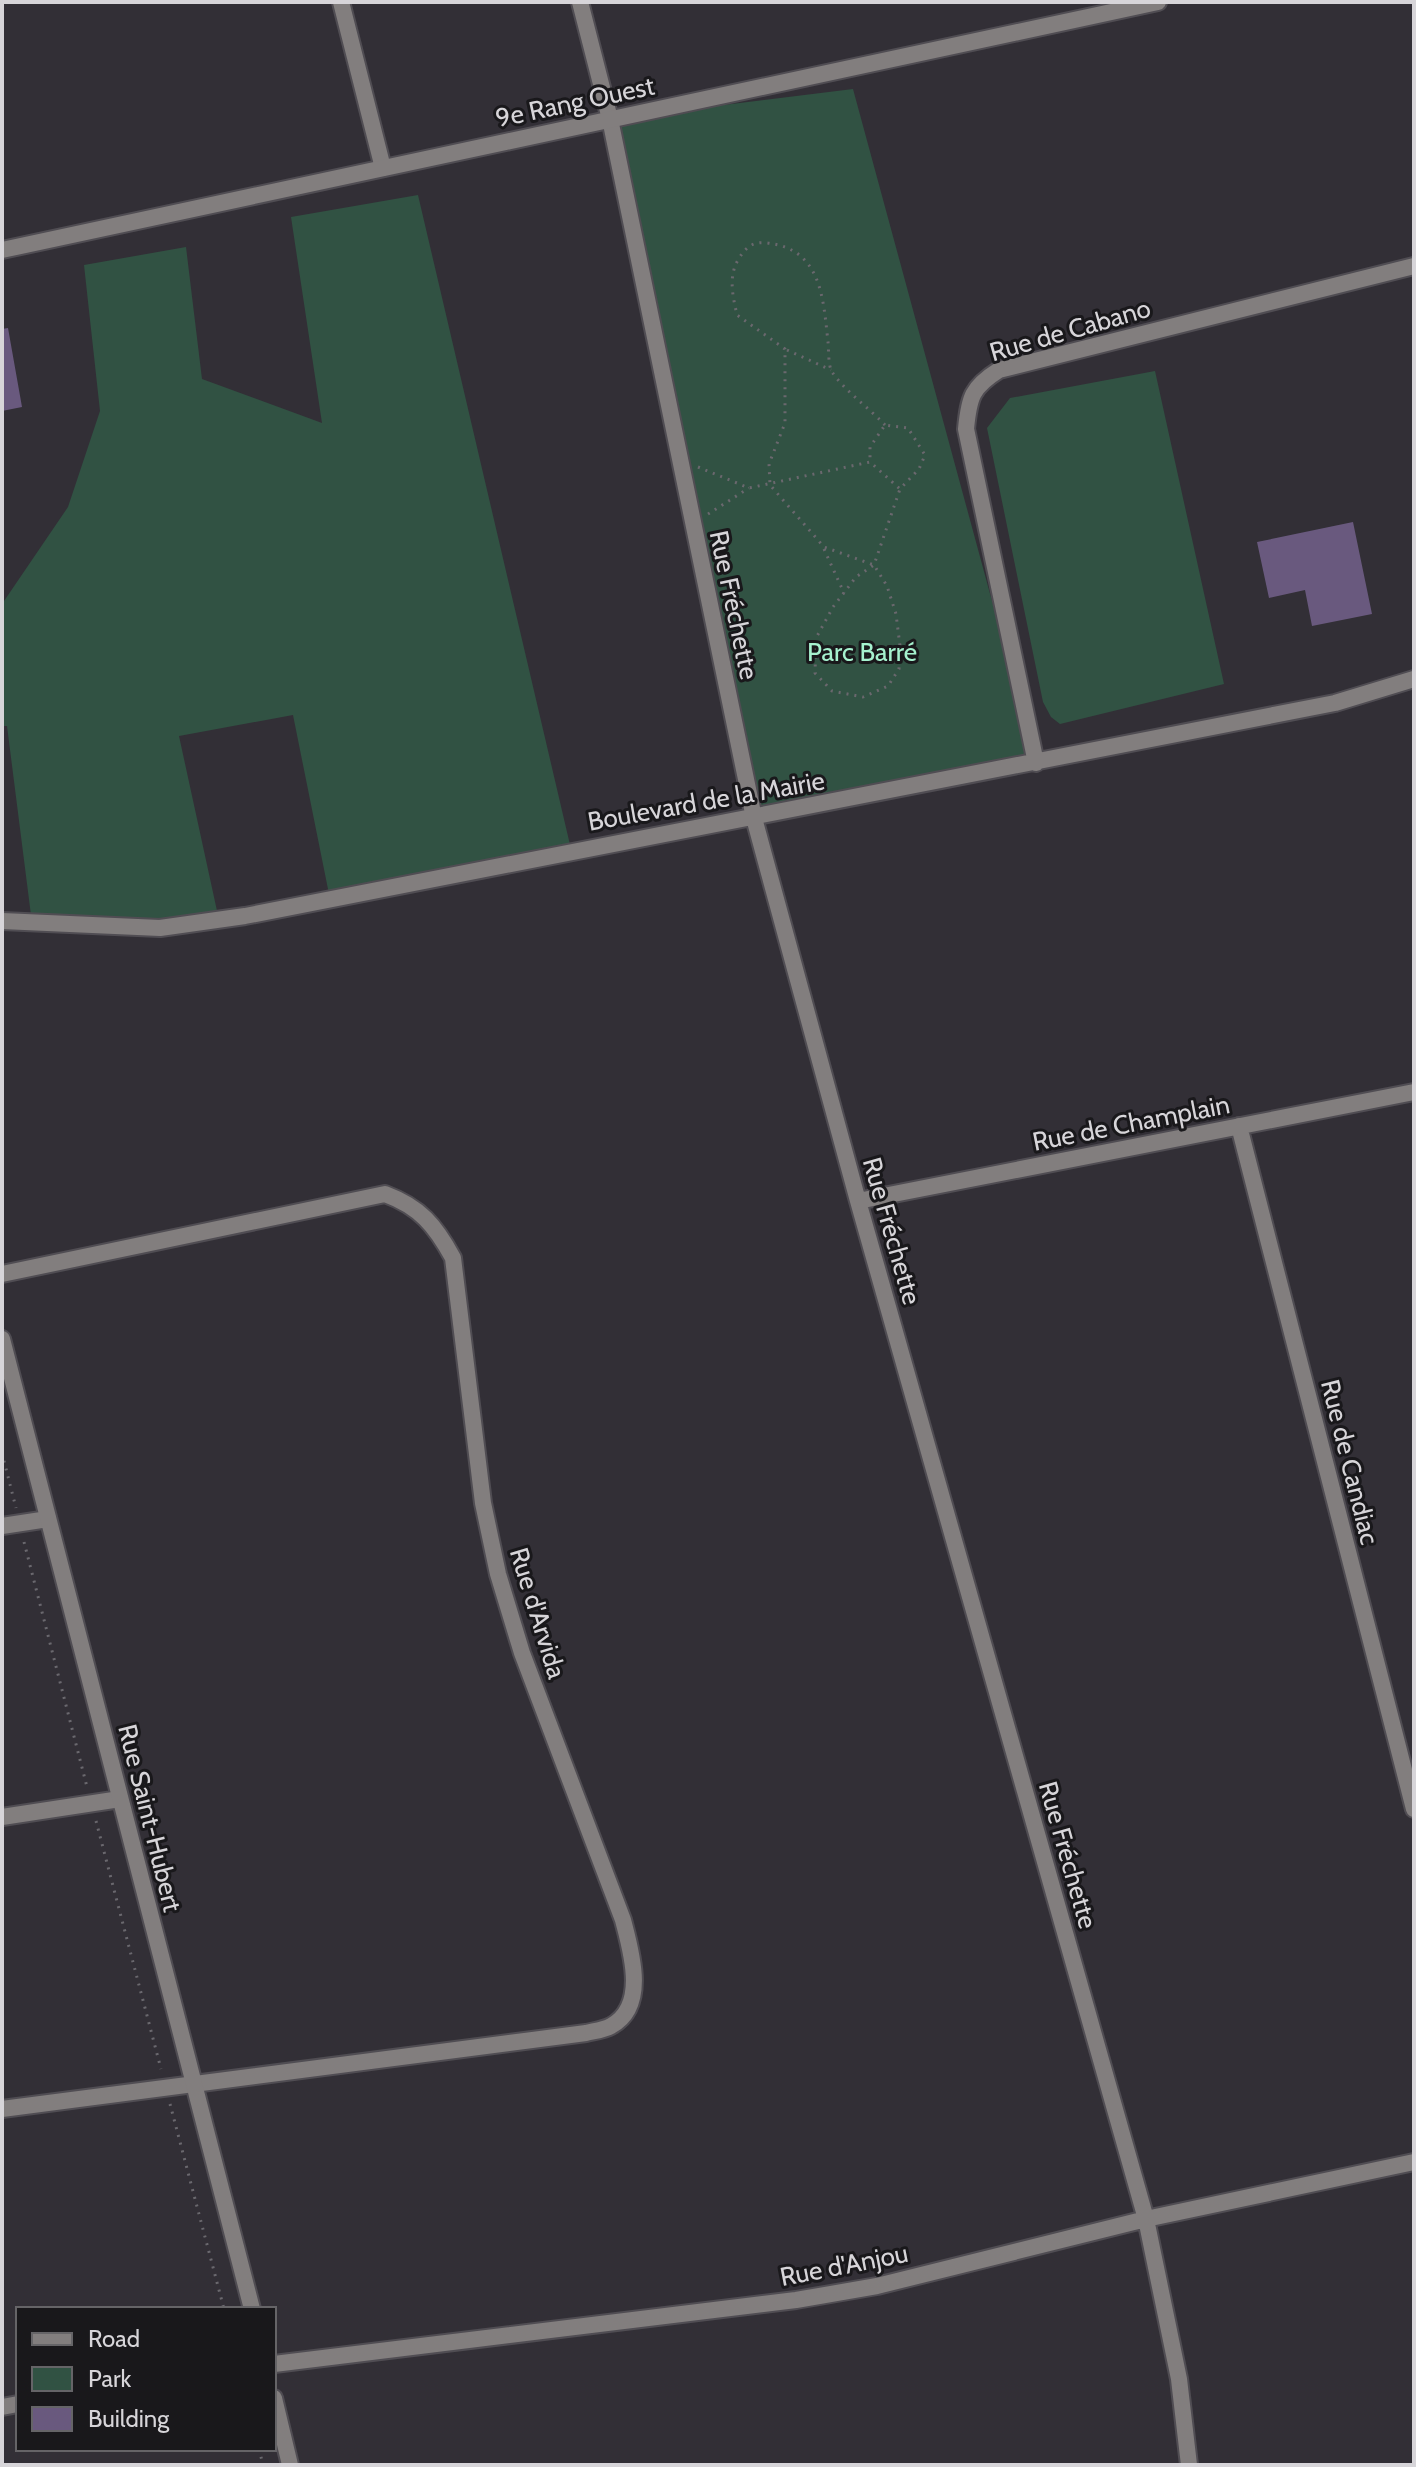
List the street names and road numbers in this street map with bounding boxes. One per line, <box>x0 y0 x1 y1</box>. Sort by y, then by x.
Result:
street label: 9e Rang Ouest <box>493 69 658 134</box>
street label: Rue de Cabano <box>986 292 1154 368</box>
street label: Rue Fréchette <box>703 527 765 683</box>
street label: Boulevard de la Mairie <box>585 764 827 838</box>
street label: Rue de Champlain <box>1030 1088 1232 1158</box>
street label: Rue Fréchette <box>856 1154 928 1308</box>
street label: Rue de Candiac <box>1314 1376 1386 1548</box>
street label: Rue d'Arvida <box>503 1544 573 1683</box>
street label: Rue Saint-Hubert <box>111 1721 189 1915</box>
street label: Rue Fréchette <box>1032 1778 1104 1932</box>
street label: Rue d'Anjou <box>777 2237 911 2293</box>

